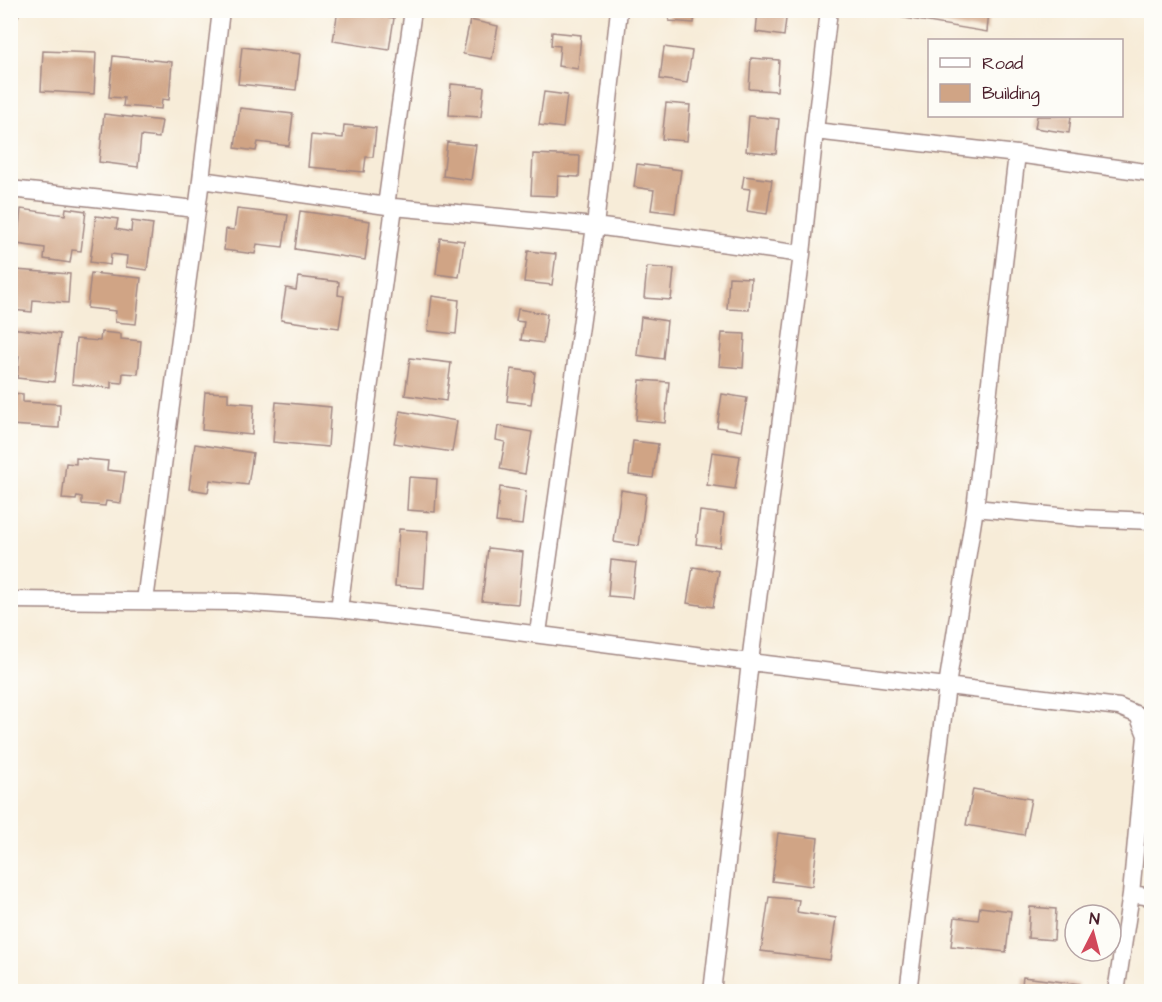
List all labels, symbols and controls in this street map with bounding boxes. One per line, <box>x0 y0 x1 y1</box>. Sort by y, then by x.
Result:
legend <box>928 39 1123 117</box>
text: Road <box>982 51 1023 76</box>
text: Building <box>982 81 1040 107</box>
north arrow <box>1063 903 1123 963</box>
text: N <box>1088 908 1101 931</box>

